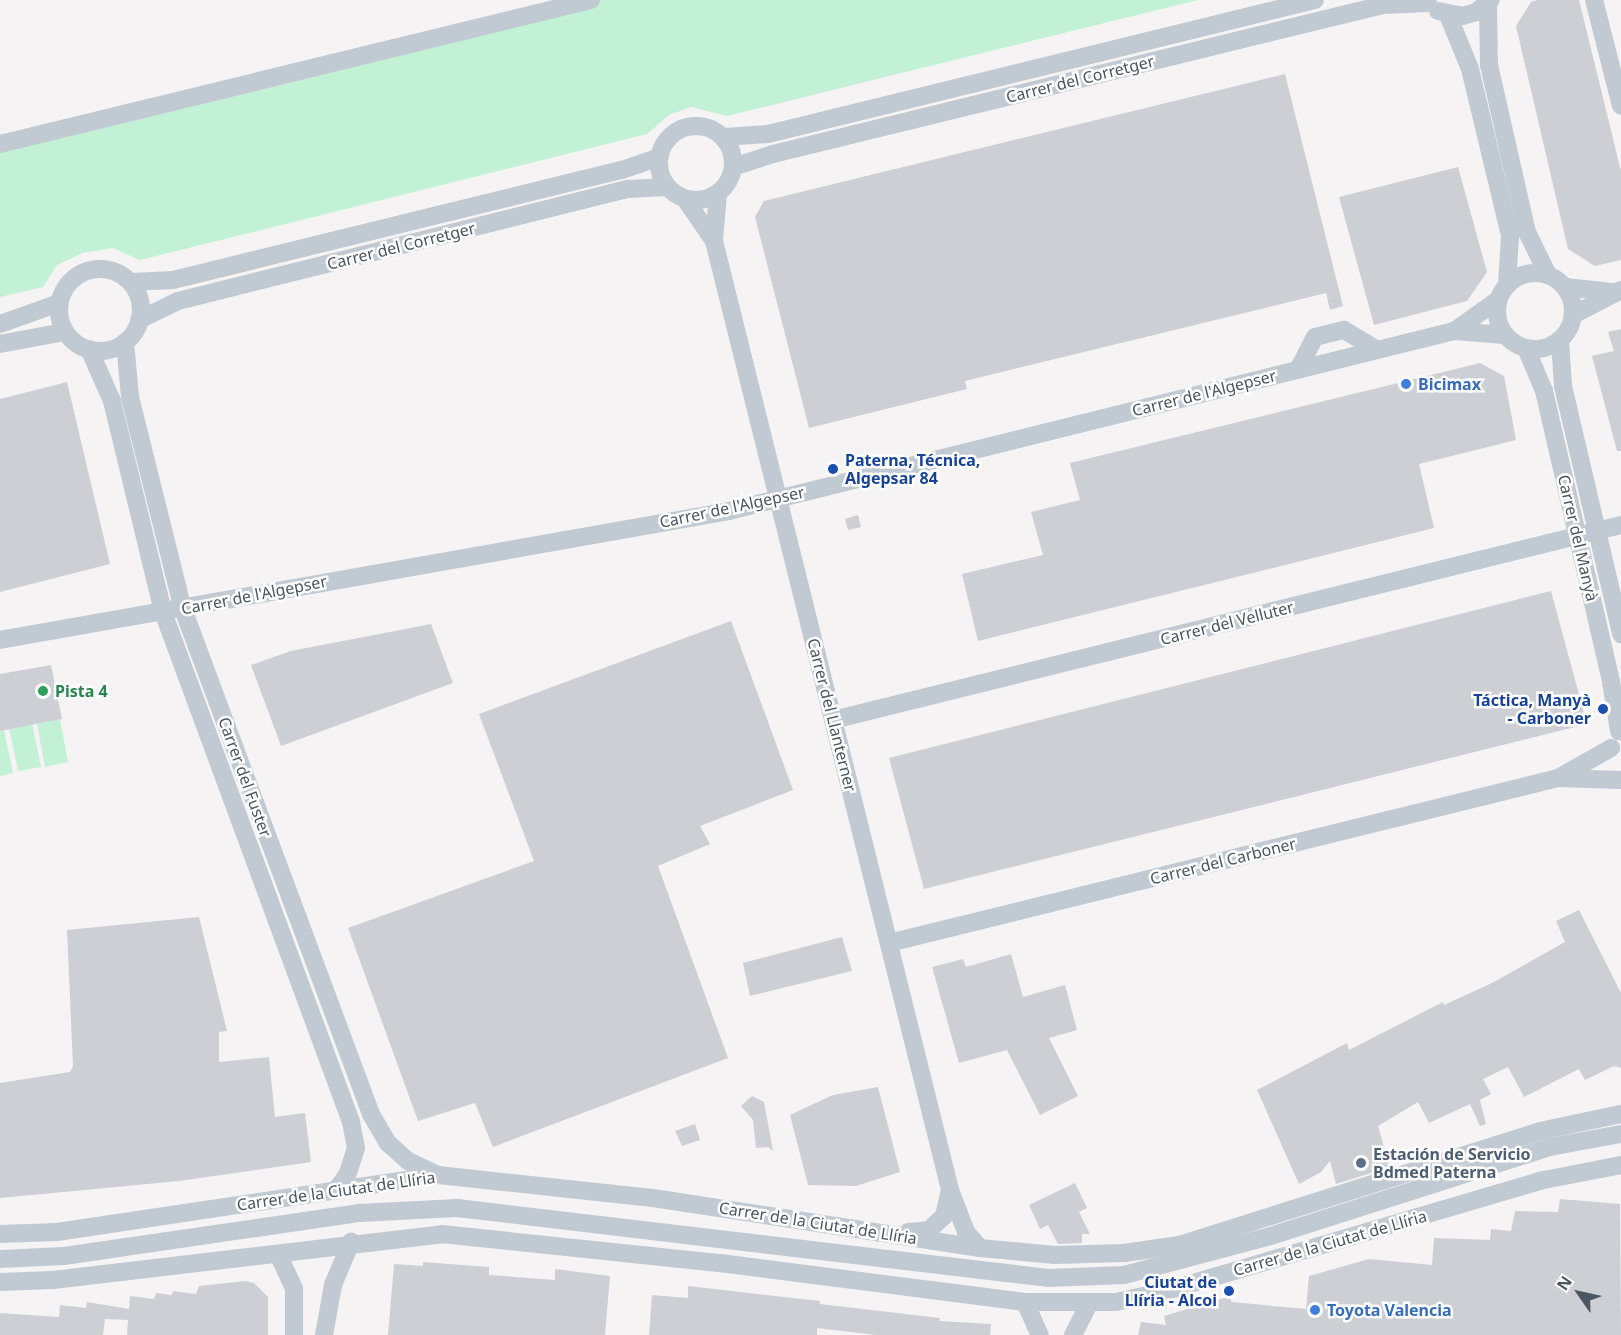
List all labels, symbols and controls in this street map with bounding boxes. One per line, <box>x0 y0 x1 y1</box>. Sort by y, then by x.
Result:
street label: Carrer del Corretger <box>1004 51 1156 107</box>
street label: Carrer del Corretger <box>325 218 477 274</box>
street label: Carrer de l'Algepser <box>1130 366 1278 420</box>
place label: Bicimax <box>1418 374 1481 394</box>
marker: Bicimax <box>1399 377 1413 391</box>
place label: Paterna, Técnica, Algepsar 84 <box>845 450 980 488</box>
marker: Paterna, Técnica, Algepsar 84 <box>826 462 840 476</box>
street label: Carrer del Manyà <box>1554 473 1602 603</box>
street label: Carrer de l'Algepser <box>658 482 806 532</box>
street label: Carrer de l'Algepser <box>180 571 328 619</box>
street label: Carrer del Velluter <box>1158 597 1296 649</box>
street label: Carrer del Llanterner <box>804 636 860 794</box>
place label: Pista 4 <box>55 681 108 701</box>
marker: Pista 4 <box>36 684 50 698</box>
place label: Táctica, Manyà - Carboner <box>1473 690 1591 728</box>
marker: Táctica, Manyà - Carboner <box>1596 702 1610 716</box>
street label: Carrer del Fuster <box>214 714 276 840</box>
street label: Carrer del Carboner <box>1148 834 1298 888</box>
place label: Estación de Servicio Bdmed Paterna <box>1373 1144 1530 1182</box>
marker: Estación de Servicio Bdmed Paterna <box>1354 1156 1368 1170</box>
street label: Carrer de la Ciutat de Llíria <box>236 1168 436 1214</box>
street label: Carrer de la Ciutat de Llíria <box>718 1198 918 1248</box>
street label: Carrer de la Ciutat de Llíria <box>1231 1206 1429 1280</box>
north arrow <box>1549 1263 1609 1323</box>
text: N <box>1551 1271 1577 1294</box>
place label: Ciutat de Llíria - Alcoi <box>1125 1272 1217 1310</box>
marker: Ciutat de Llíria - Alcoi <box>1222 1284 1236 1298</box>
place label: Toyota Valencia <box>1327 1300 1452 1320</box>
marker: Toyota Valencia <box>1308 1303 1322 1317</box>

